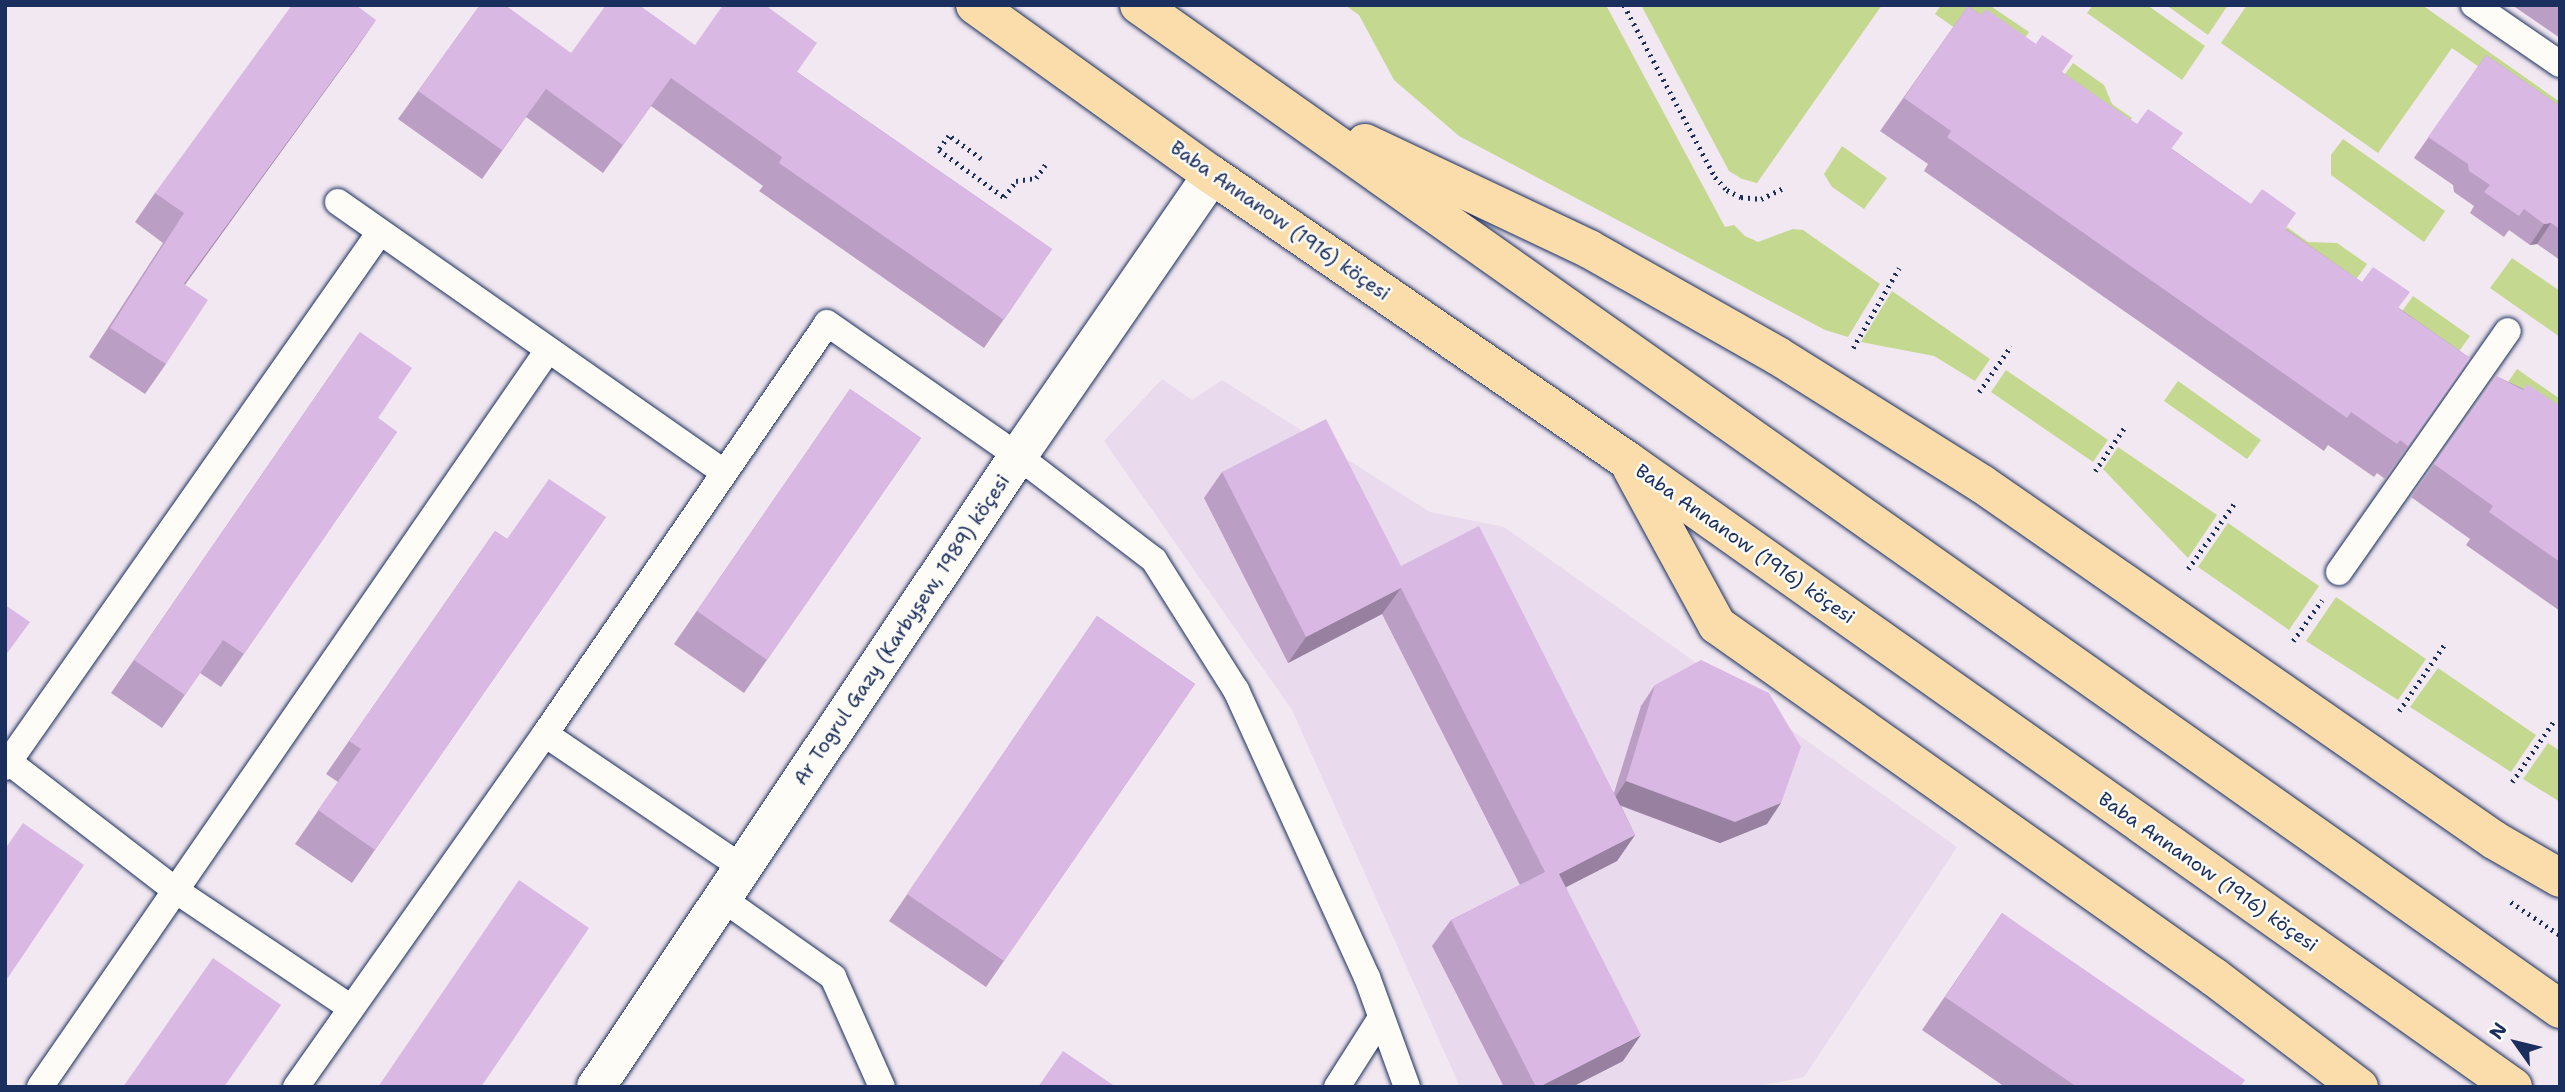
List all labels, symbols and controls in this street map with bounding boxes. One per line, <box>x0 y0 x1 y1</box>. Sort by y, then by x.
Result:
street label: Baba Annanow (1916) köçesi <box>1166 136 1394 306</box>
street label: Baba Annanow (1916) köçesi <box>1631 459 1859 629</box>
street label: Ar Togrul Gazy (Karbyşew, 1989) köçesi <box>789 470 1015 790</box>
street label: Baba Annanow (1916) köçesi <box>2094 787 2322 957</box>
north arrow <box>2481 1008 2551 1078</box>
text: N <box>2484 1018 2513 1044</box>

